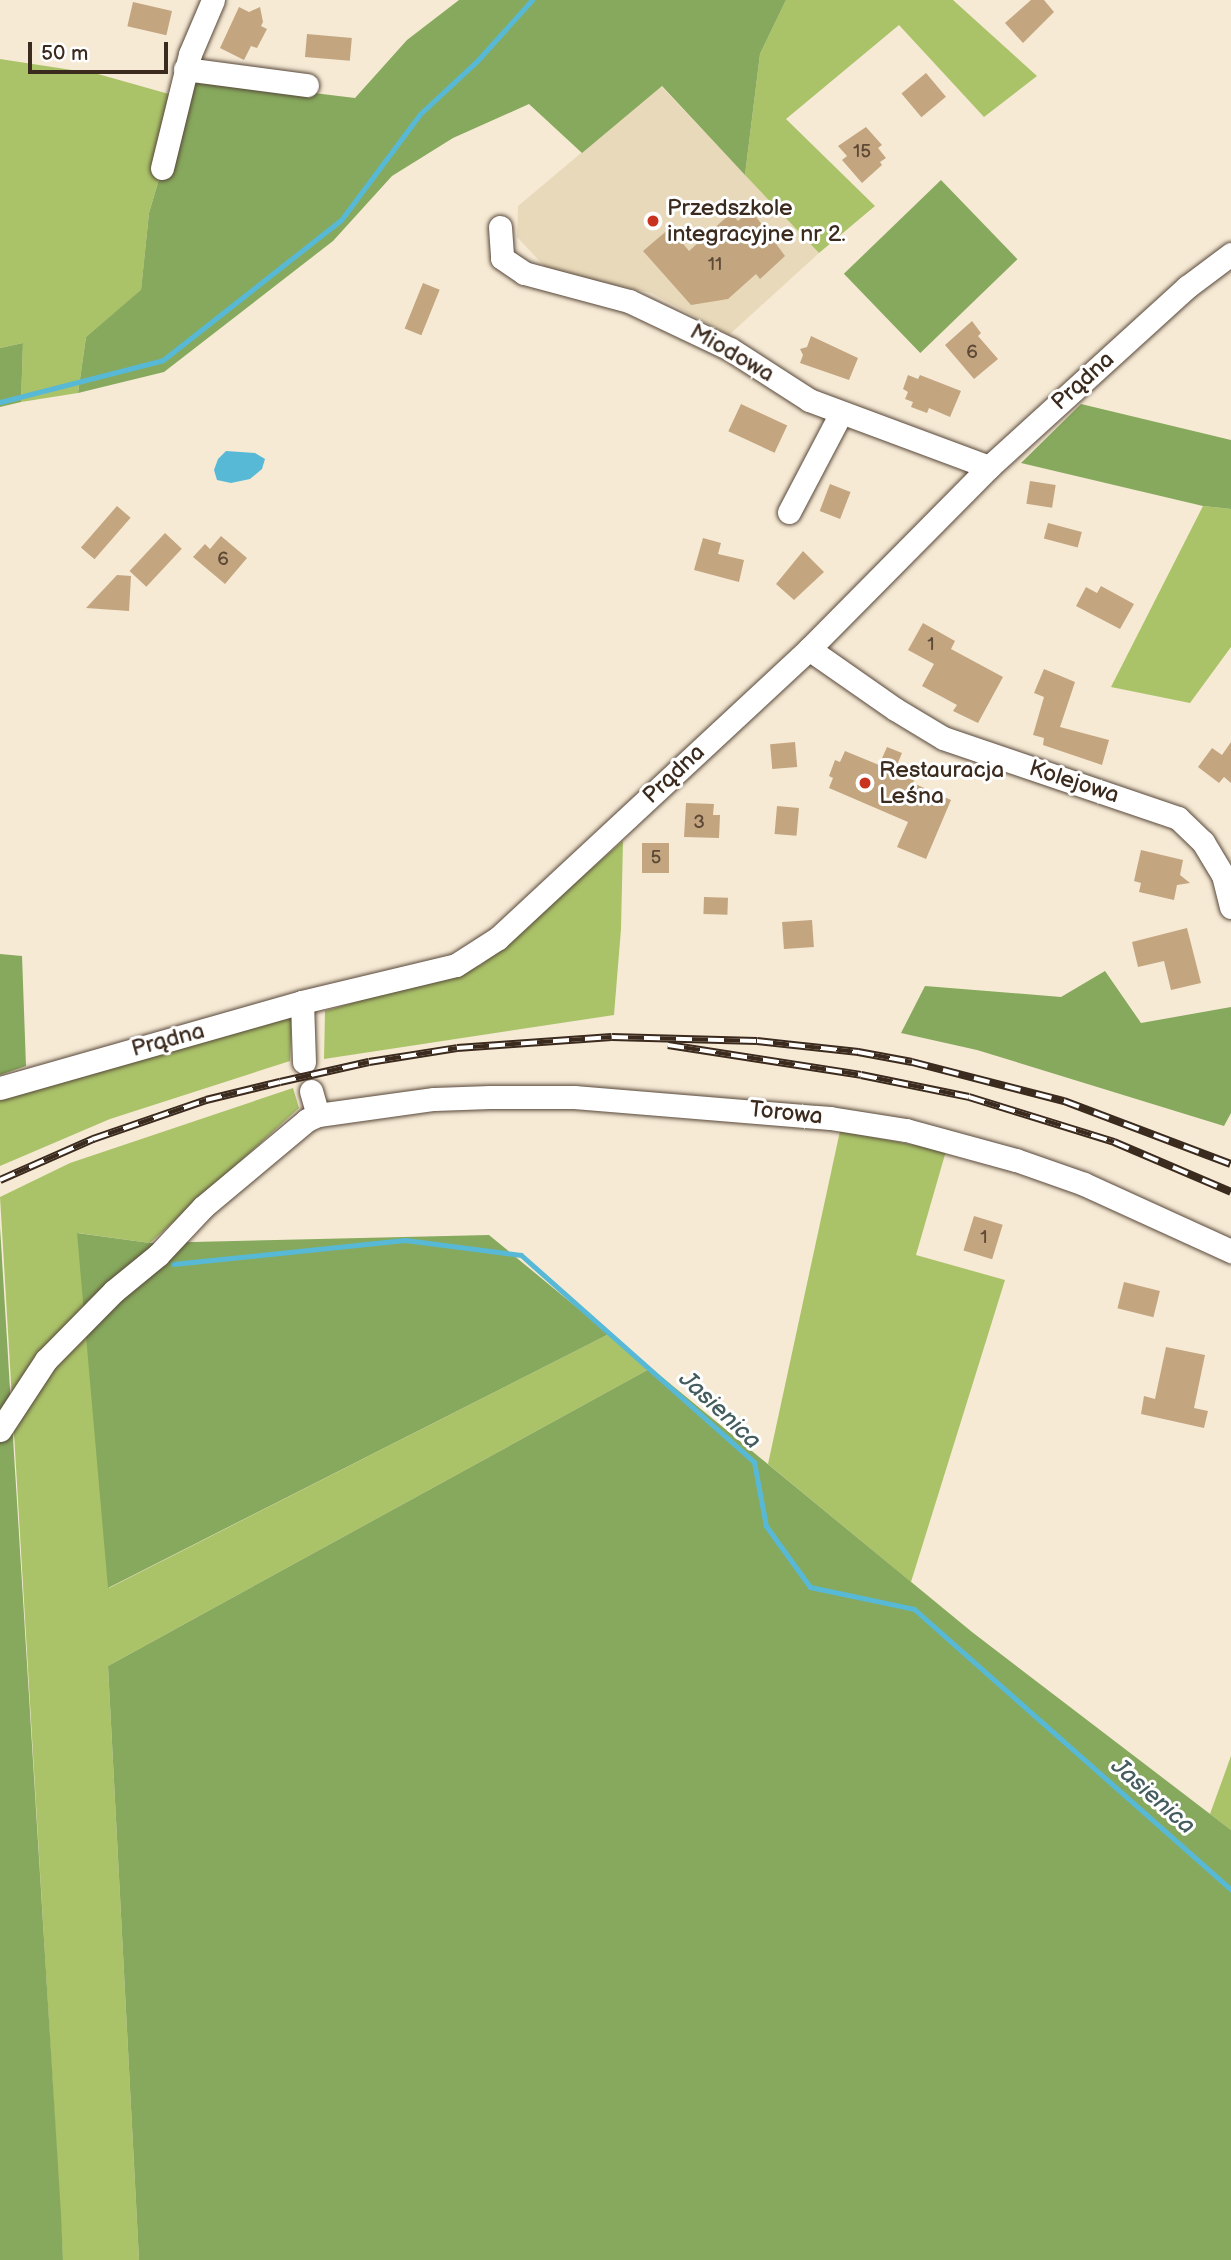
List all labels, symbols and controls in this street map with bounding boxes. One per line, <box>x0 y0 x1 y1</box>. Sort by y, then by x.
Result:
scale bar <box>32 28 172 72</box>
text: 50 m <box>41 41 88 66</box>
house number: 15 <box>853 141 871 163</box>
place label: Przedszkole integracyjne nr 2. <box>667 194 846 248</box>
marker: Przedszkole integracyjne nr 2. <box>645 213 661 229</box>
house number: 11 <box>708 254 722 276</box>
street label: Miodowa <box>685 318 779 388</box>
house number: 6 <box>966 342 978 364</box>
street label: Prądna <box>1046 346 1120 416</box>
house number: 6 <box>217 549 229 571</box>
house number: 1 <box>927 634 935 656</box>
street label: Prądna <box>637 738 711 810</box>
street label: Kolejowa <box>1026 755 1122 809</box>
place label: Restauracja Leśna <box>879 756 1004 810</box>
marker: Restauracja Leśna <box>857 775 873 791</box>
house number: 3 <box>693 812 705 834</box>
house number: 5 <box>651 847 661 869</box>
street label: Prądna <box>128 1017 208 1063</box>
street label: Torowa <box>748 1095 824 1131</box>
house number: 1 <box>980 1227 988 1249</box>
water label: Jasienica <box>673 1365 767 1455</box>
water label: Jasienica <box>1105 1752 1201 1840</box>

